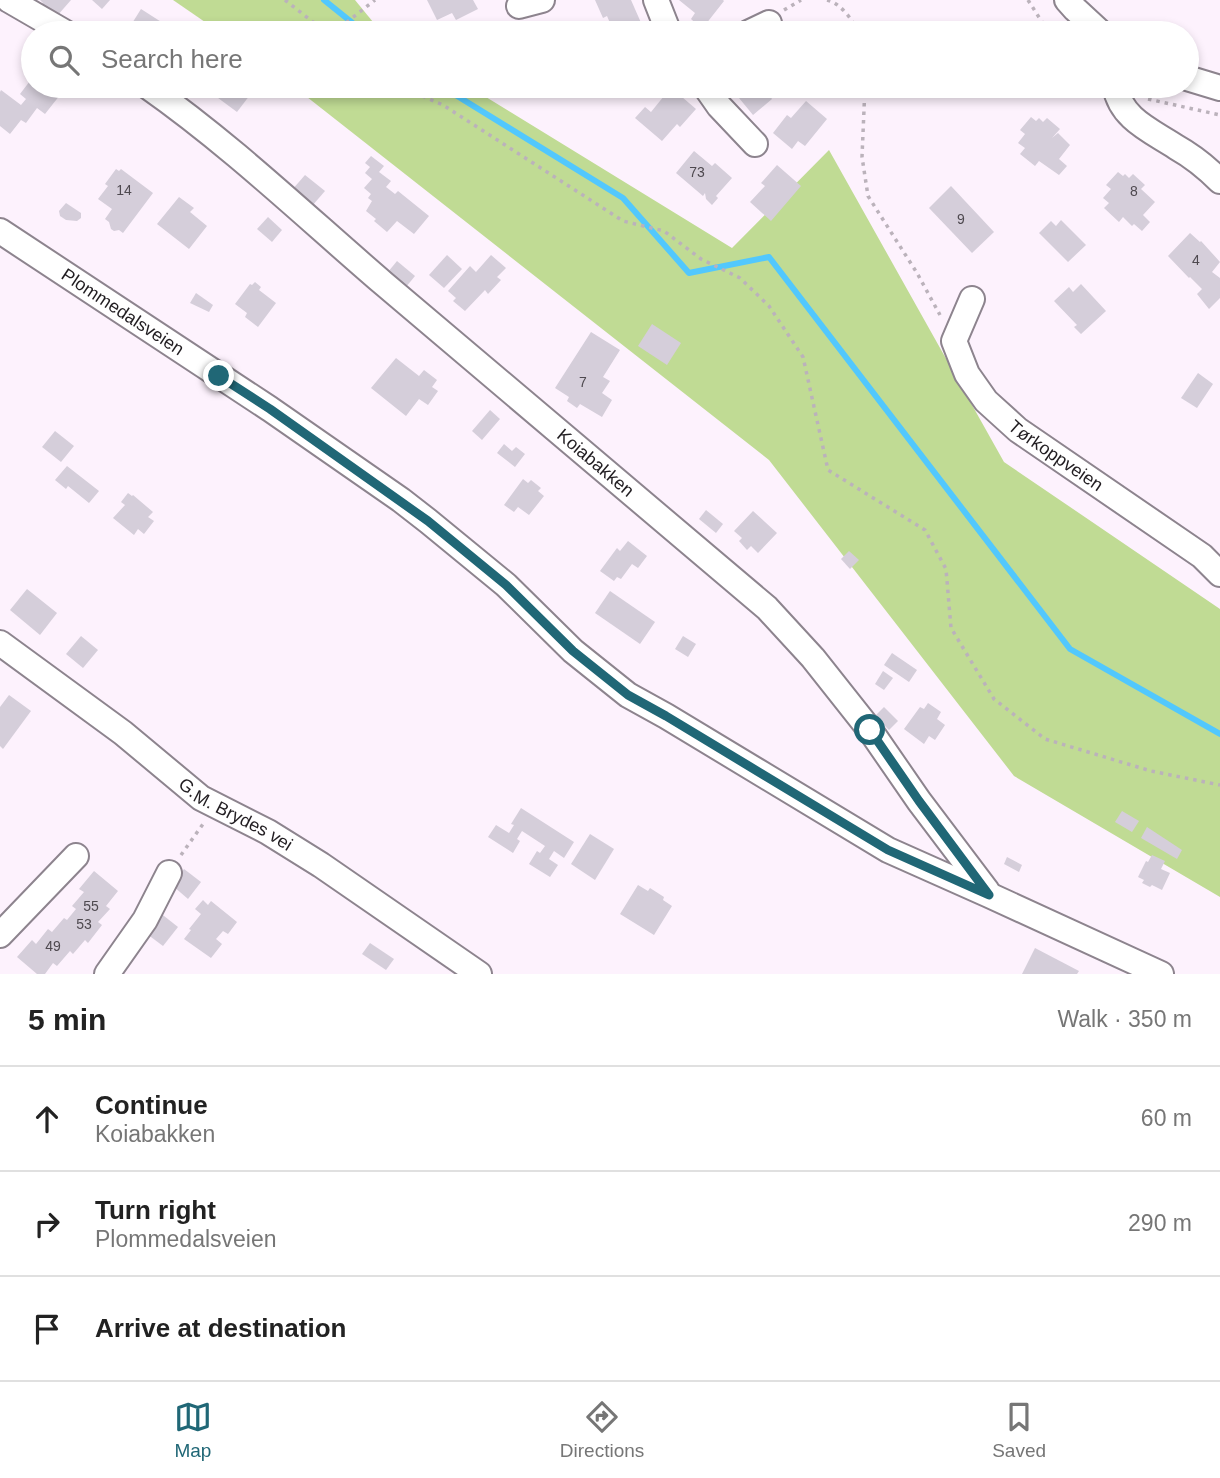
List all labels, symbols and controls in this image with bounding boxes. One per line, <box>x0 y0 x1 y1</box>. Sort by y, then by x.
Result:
search box <box>21 21 1199 98</box>
icon: search <box>45 41 83 79</box>
text: Search here <box>101 44 243 74</box>
house number: 73 <box>689 164 705 180</box>
house number: 14 <box>116 182 132 198</box>
house number: 8 <box>1130 183 1138 199</box>
house number: 9 <box>957 211 965 227</box>
house number: 4 <box>1192 252 1200 268</box>
street label: Plommedalsveien <box>58 264 188 359</box>
route end <box>203 360 234 391</box>
house number: 7 <box>579 374 587 390</box>
street label: Tørkoppveien <box>1004 416 1107 495</box>
street label: Koiabakken <box>553 425 638 501</box>
route start <box>854 714 885 745</box>
street label: G.M. Brydes vei <box>175 774 296 855</box>
house number: 55 <box>83 898 99 914</box>
house number: 53 <box>76 916 92 932</box>
house number: 49 <box>45 938 61 954</box>
text: 5 min <box>28 1003 106 1036</box>
text: Walk · 350 m <box>1057 1006 1192 1032</box>
text: Continue <box>95 1090 208 1120</box>
icon: ahead <box>28 1100 66 1138</box>
text: 60 m <box>1141 1105 1192 1131</box>
text: Koiabakken <box>95 1121 215 1147</box>
text: Turn right <box>95 1195 216 1225</box>
icon: right <box>28 1205 66 1243</box>
text: 290 m <box>1128 1210 1192 1236</box>
text: Plommedalsveien <box>95 1226 277 1252</box>
icon: arrive <box>28 1310 66 1348</box>
text: Arrive at destination <box>95 1313 346 1343</box>
tab: Map <box>174 1398 212 1462</box>
tab: Directions <box>560 1398 644 1462</box>
tab: Saved <box>992 1398 1046 1462</box>

